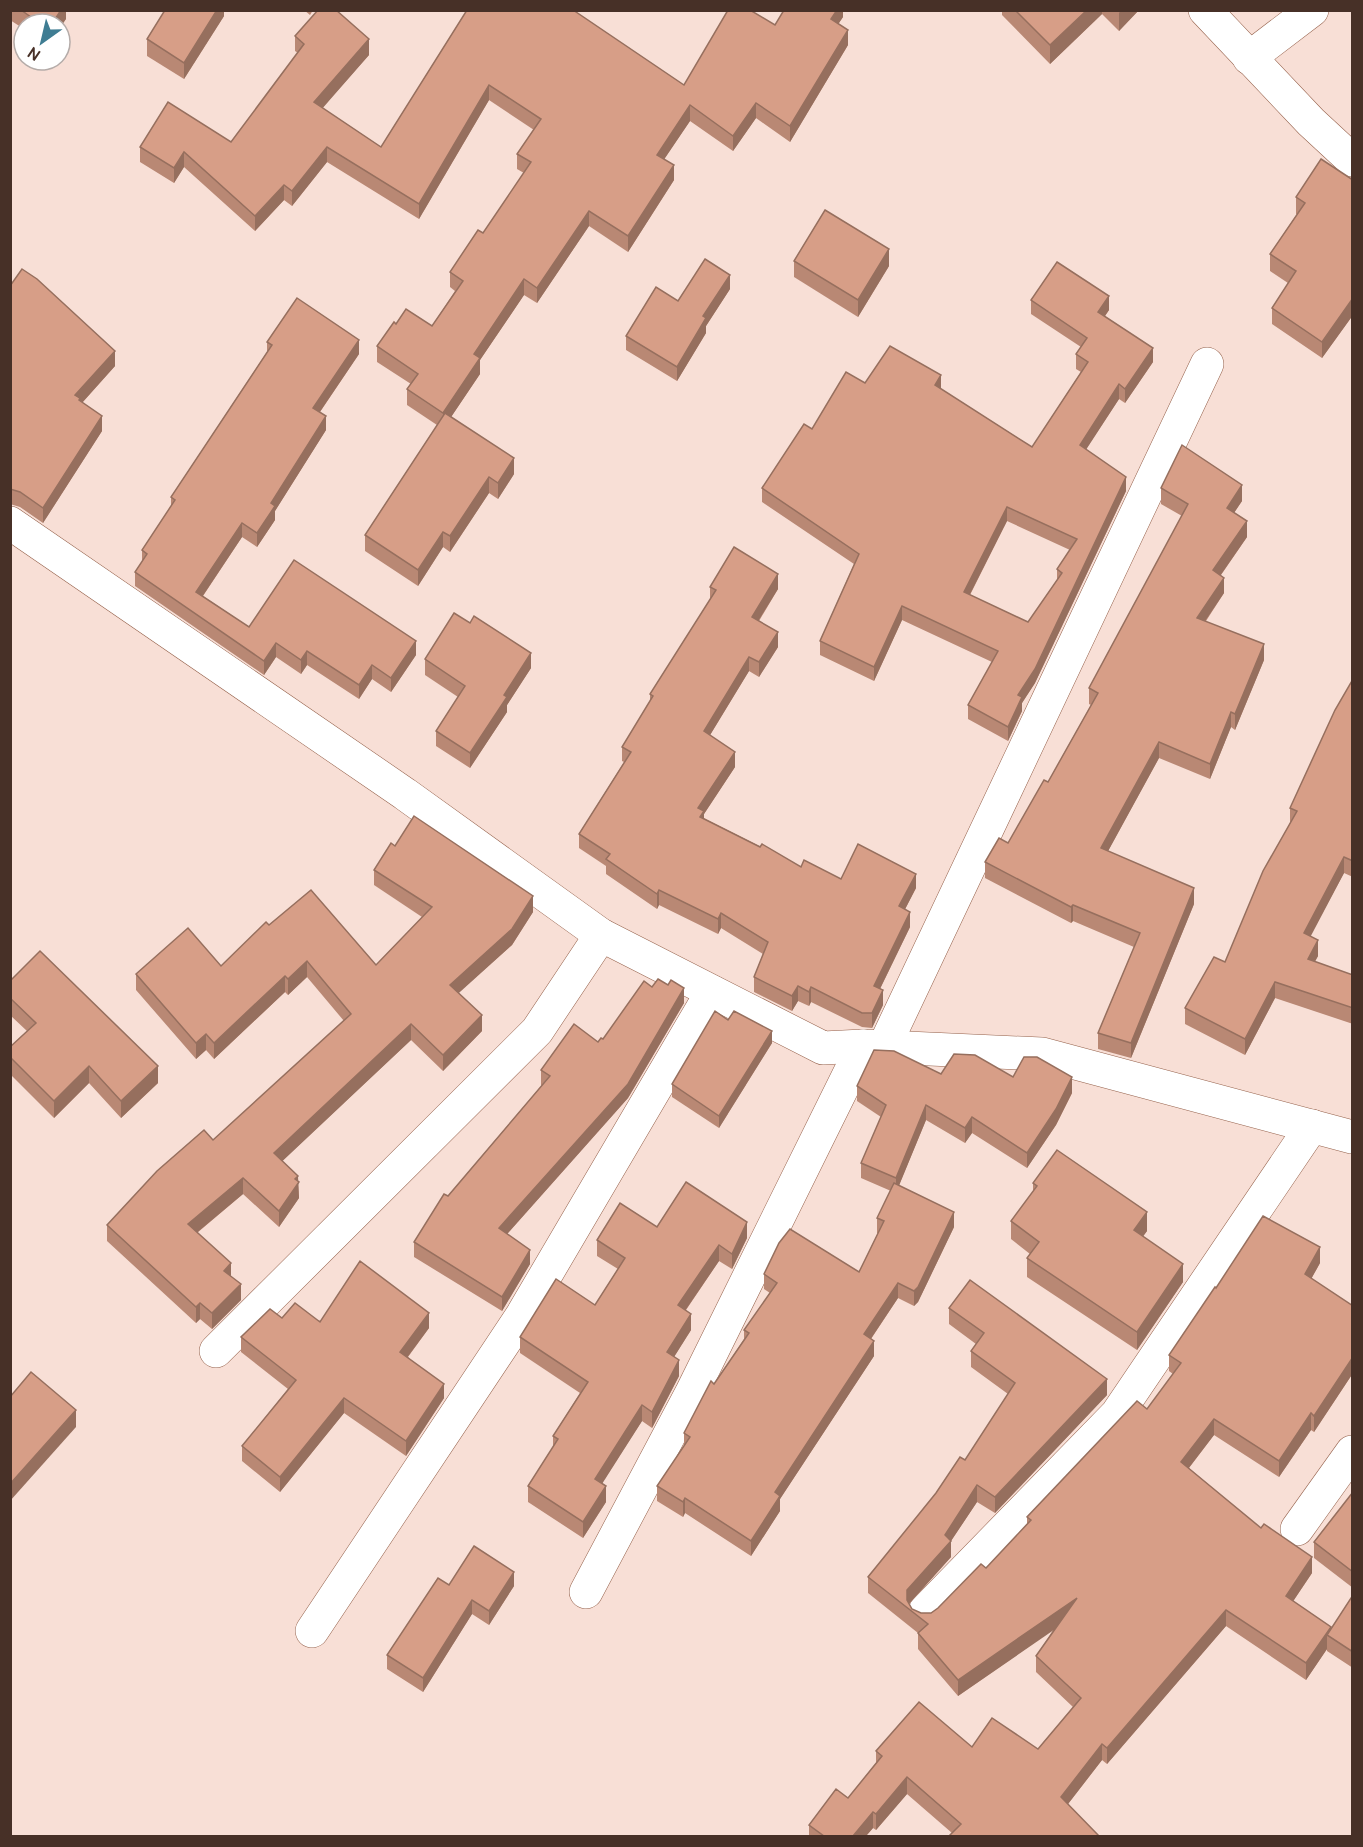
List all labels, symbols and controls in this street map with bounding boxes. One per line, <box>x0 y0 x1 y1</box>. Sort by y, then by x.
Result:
north arrow <box>12 12 72 72</box>
text: N <box>24 43 44 65</box>

